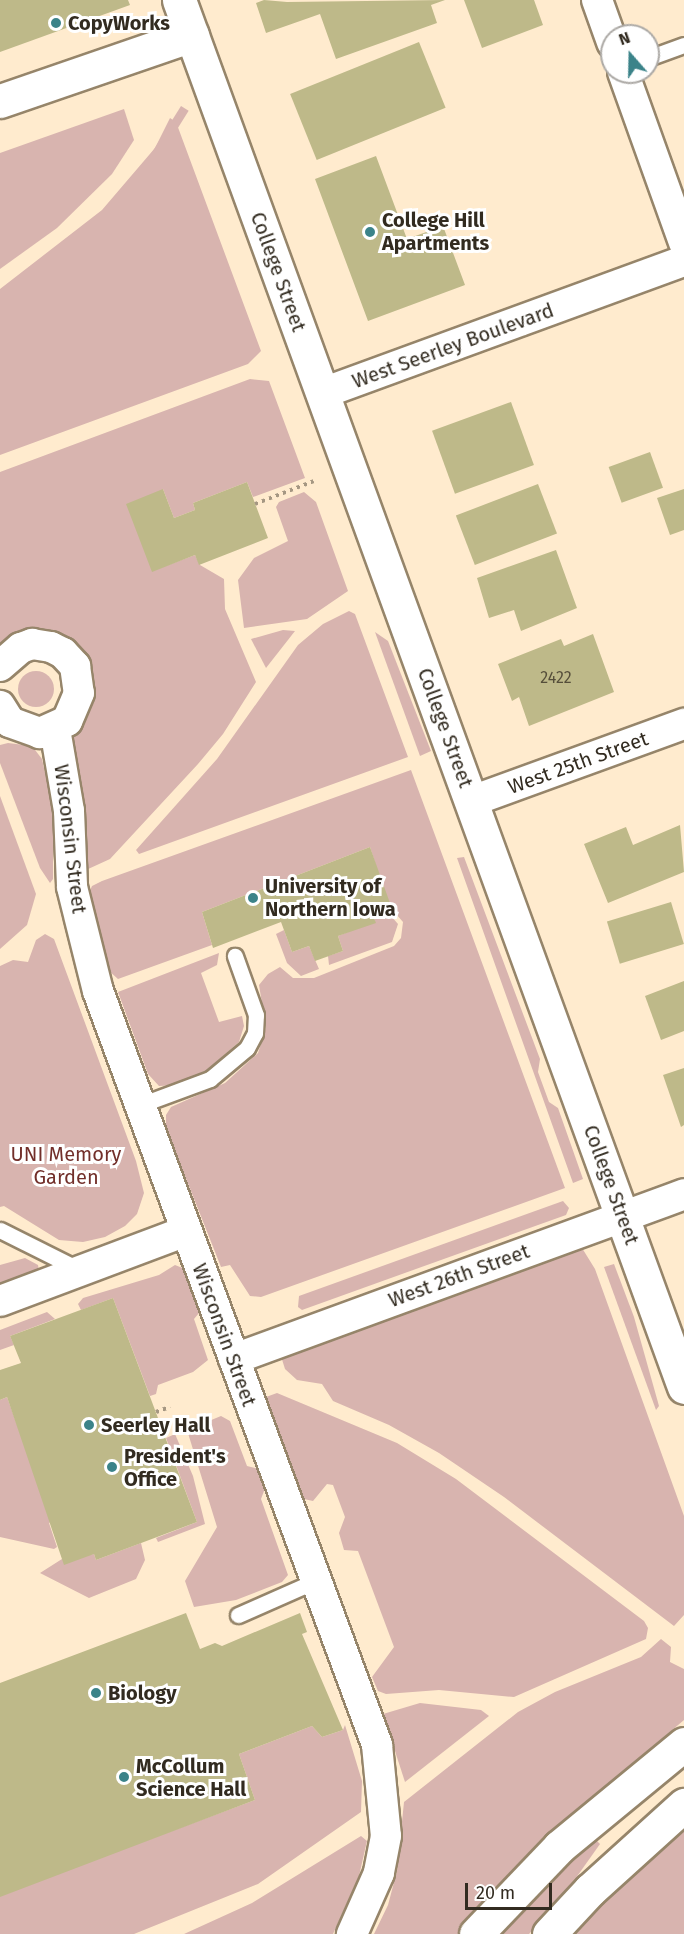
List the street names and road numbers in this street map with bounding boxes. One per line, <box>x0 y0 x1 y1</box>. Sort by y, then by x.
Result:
street label: College Street <box>245 209 311 335</box>
street label: West Seerley Boulevard <box>349 298 557 394</box>
street label: College Street <box>412 665 478 791</box>
street label: West 25th Street <box>505 727 651 799</box>
street label: Wisconsin Street <box>49 763 91 915</box>
street label: College Street <box>578 1122 644 1248</box>
street label: West 26th Street <box>385 1239 533 1313</box>
street label: Wisconsin Street <box>187 1260 261 1410</box>

